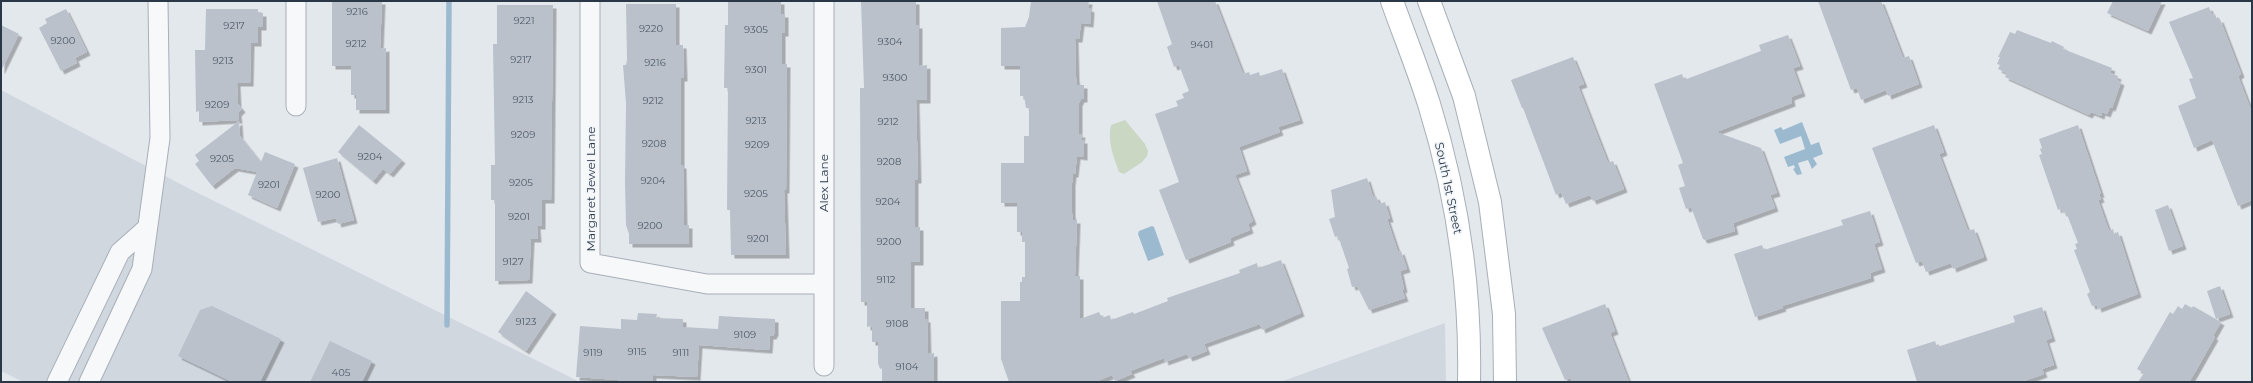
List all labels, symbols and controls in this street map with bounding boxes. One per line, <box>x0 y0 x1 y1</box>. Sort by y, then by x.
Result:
house number: 9216 <box>346 5 368 18</box>
house number: 9221 <box>513 14 535 27</box>
house number: 9217 <box>223 19 245 32</box>
house number: 9220 <box>639 22 663 35</box>
house number: 9305 <box>744 23 768 36</box>
house number: 9200 <box>51 34 76 47</box>
house number: 9304 <box>878 35 903 48</box>
house number: 9212 <box>345 37 367 50</box>
house number: 9401 <box>1191 38 1213 51</box>
house number: 9217 <box>510 53 532 66</box>
house number: 9213 <box>212 54 234 67</box>
house number: 9216 <box>644 56 666 69</box>
house number: 9301 <box>745 63 767 76</box>
house number: 9300 <box>883 71 908 84</box>
house number: 9213 <box>512 93 534 106</box>
house number: 9212 <box>642 94 664 107</box>
house number: 9209 <box>205 98 229 111</box>
house number: 9213 <box>745 114 767 127</box>
house number: 9212 <box>877 115 899 128</box>
street label: Margaret Jewel Lane <box>583 126 598 252</box>
house number: 9209 <box>511 128 535 141</box>
house number: 9208 <box>642 137 666 150</box>
house number: 9209 <box>745 138 769 151</box>
street label: South 1st Street <box>1432 141 1466 235</box>
house number: 9204 <box>358 150 383 163</box>
house number: 9205 <box>210 152 234 165</box>
street label: Alex Lane <box>816 154 831 212</box>
house number: 9208 <box>877 155 901 168</box>
house number: 9204 <box>641 174 666 187</box>
house number: 9205 <box>509 176 533 189</box>
house number: 9201 <box>258 178 280 191</box>
house number: 9205 <box>744 187 768 200</box>
house number: 9200 <box>316 188 341 201</box>
house number: 9204 <box>876 195 901 208</box>
house number: 9201 <box>508 210 530 223</box>
house number: 9200 <box>638 219 663 232</box>
house number: 9201 <box>747 232 769 245</box>
house number: 9200 <box>877 235 902 248</box>
house number: 9127 <box>502 255 524 268</box>
house number: 9112 <box>877 273 896 286</box>
house number: 9123 <box>515 315 537 328</box>
house number: 9108 <box>886 317 908 330</box>
house number: 9109 <box>734 328 756 341</box>
house number: 9115 <box>628 345 647 358</box>
house number: 9119 <box>583 346 603 359</box>
house number: 9111 <box>673 346 689 359</box>
house number: 9104 <box>896 360 919 373</box>
house number: 405 <box>332 366 351 379</box>

